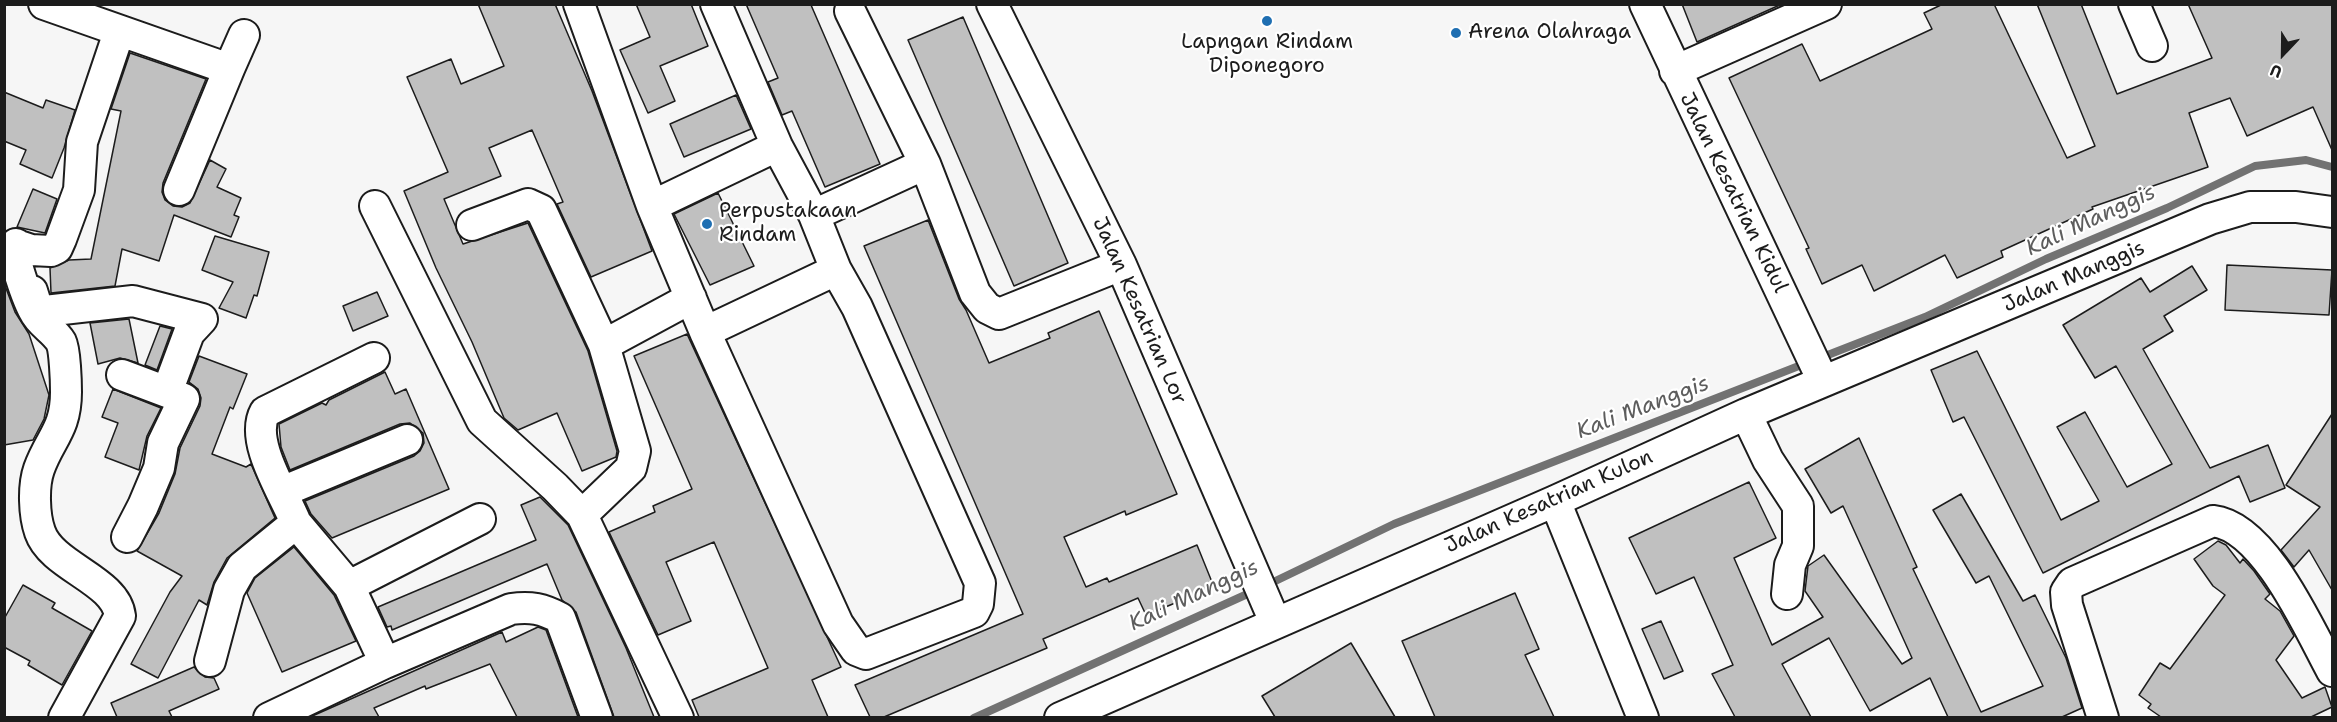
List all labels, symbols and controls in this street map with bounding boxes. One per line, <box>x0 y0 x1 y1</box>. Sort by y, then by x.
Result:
marker: Lapngan Rindam Diponegoro <box>1260 14 1274 28</box>
place label: Arena Olahraga <box>1468 20 1631 46</box>
north arrow <box>2253 24 2313 84</box>
marker: Arena Olahraga <box>1449 26 1463 40</box>
place label: Lapngan Rindam Diponegoro <box>1181 30 1353 80</box>
text: U <box>2267 59 2285 83</box>
street label: Jalan Kesatrian Kidul <box>1674 89 1792 297</box>
water label: Kali Manggis <box>2022 179 2160 263</box>
place label: Perpustakaan Rindam <box>719 199 857 249</box>
street label: Jalan Kesatrian Lor <box>1086 214 1192 408</box>
marker: Perpustakaan Rindam <box>700 217 714 231</box>
street label: Jalan Manggis <box>1999 236 2149 318</box>
water label: Kali Manggis <box>1573 371 1713 445</box>
street label: Jalan Kesatrian Kulon <box>1441 445 1657 559</box>
water label: Kali Manggis <box>1125 554 1263 638</box>

